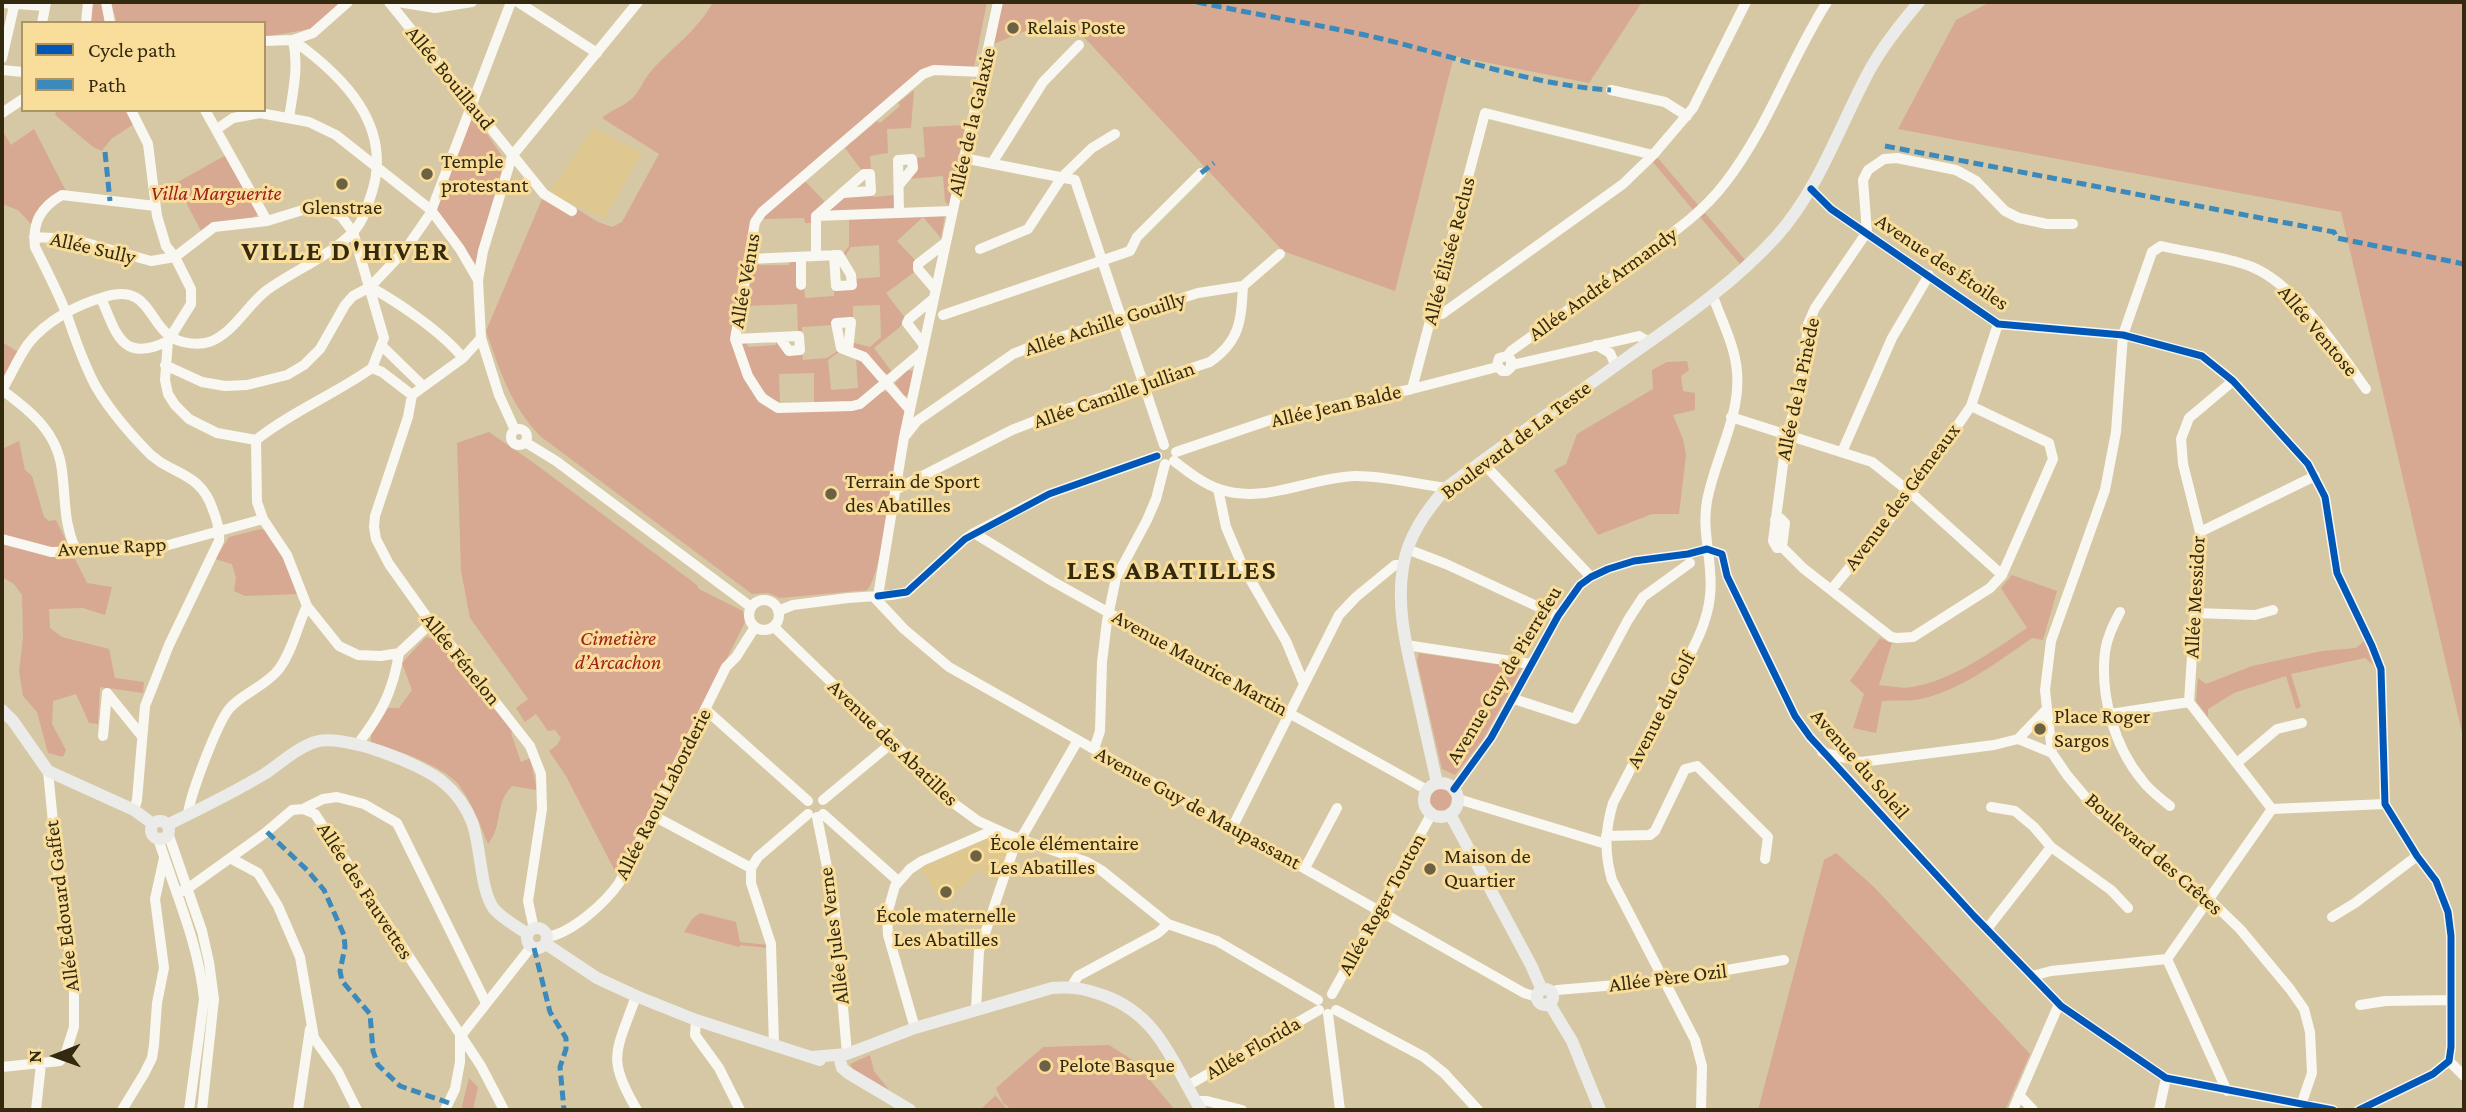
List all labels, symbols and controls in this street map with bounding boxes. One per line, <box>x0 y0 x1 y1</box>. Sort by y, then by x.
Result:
place label: Relais Poste <box>1027 15 1125 41</box>
marker: Relais Poste <box>1005 20 1021 36</box>
legend <box>21 21 266 112</box>
street label: Allée Bouillaud <box>400 21 500 135</box>
text: Cycle path <box>88 38 176 62</box>
street label: Allée de la Galaxie <box>943 45 1001 199</box>
text: Path <box>88 73 126 97</box>
place label: Temple protestant <box>441 149 529 199</box>
marker: Temple protestant <box>419 166 435 182</box>
street label: Allée Élisée Reclus <box>1417 174 1481 328</box>
marker: Glenstrae <box>334 176 350 192</box>
park label: Villa Marguerite <box>151 181 281 207</box>
place label: Glenstrae <box>302 195 382 221</box>
street label: Avenue des Étoiles <box>1871 208 2013 316</box>
street label: Allée André Armandy <box>1524 222 1682 346</box>
street label: Allée Sully <box>48 226 138 270</box>
street label: Allée Vénus <box>724 231 766 331</box>
district label: VILLE D'HIVER <box>243 234 449 268</box>
street label: Allée Ventose <box>2272 280 2364 382</box>
street label: Allée Achille Gouilly <box>1021 286 1189 362</box>
street label: Allée de la Pinède <box>1771 315 1825 463</box>
street label: Allée Camille Jullian <box>1030 356 1198 434</box>
street label: Boulevard de La Teste <box>1436 375 1596 505</box>
street label: Allée Jean Balde <box>1268 379 1404 433</box>
street label: Avenue des Gémeaux <box>1838 418 1966 576</box>
place label: Terrain de Sport des Abatilles <box>845 469 980 519</box>
marker: Terrain de Sport des Abatilles <box>823 486 839 502</box>
street label: Avenue Rapp <box>57 532 167 562</box>
street label: Allée Messidor <box>2179 535 2211 659</box>
district label: LES ABATILLES <box>1068 553 1276 587</box>
street label: Avenue Guy de Pierrefeu <box>1441 581 1567 769</box>
street label: Avenue Maurice Martin <box>1108 604 1292 722</box>
street label: Allée Fénelon <box>416 607 506 711</box>
park label: Cimetière d’Arcachon <box>575 626 661 676</box>
street label: Avenue du Golf <box>1621 648 1701 772</box>
street label: Avenue des Abatilles <box>823 674 963 812</box>
street label: Allée Raoul Laborderie <box>609 704 717 884</box>
street label: Avenue du Soleil <box>1805 704 1915 824</box>
place label: Place Roger Sargos <box>2054 704 2150 754</box>
marker: Place Roger Sargos <box>2032 721 2048 737</box>
street label: Avenue Guy de Maupassant <box>1091 741 1305 875</box>
street label: Boulevard des Crêtes <box>2080 787 2228 921</box>
street label: Allée des Fauvettes <box>311 818 419 964</box>
street label: Allée Edouard Gaffet <box>39 819 85 993</box>
street label: Allée Roger Touton <box>1333 829 1431 979</box>
place label: École élémentaire Les Abatilles <box>990 831 1139 881</box>
place label: Maison de Quartier <box>1444 844 1531 894</box>
marker: École élémentaire Les Abatilles <box>968 848 984 864</box>
marker: Maison de Quartier <box>1422 861 1438 877</box>
street label: Allée Jules Verne <box>813 866 855 1006</box>
marker: École maternelle Les Abatilles <box>938 884 954 900</box>
place label: École maternelle Les Abatilles <box>876 903 1016 953</box>
street label: Allée Père Ozil <box>1607 958 1729 998</box>
street label: Allée Florida <box>1201 1011 1305 1085</box>
north arrow <box>21 1021 91 1091</box>
text: N <box>24 1050 45 1063</box>
place label: Pelote Basque <box>1059 1053 1175 1079</box>
marker: Pelote Basque <box>1037 1058 1053 1074</box>

